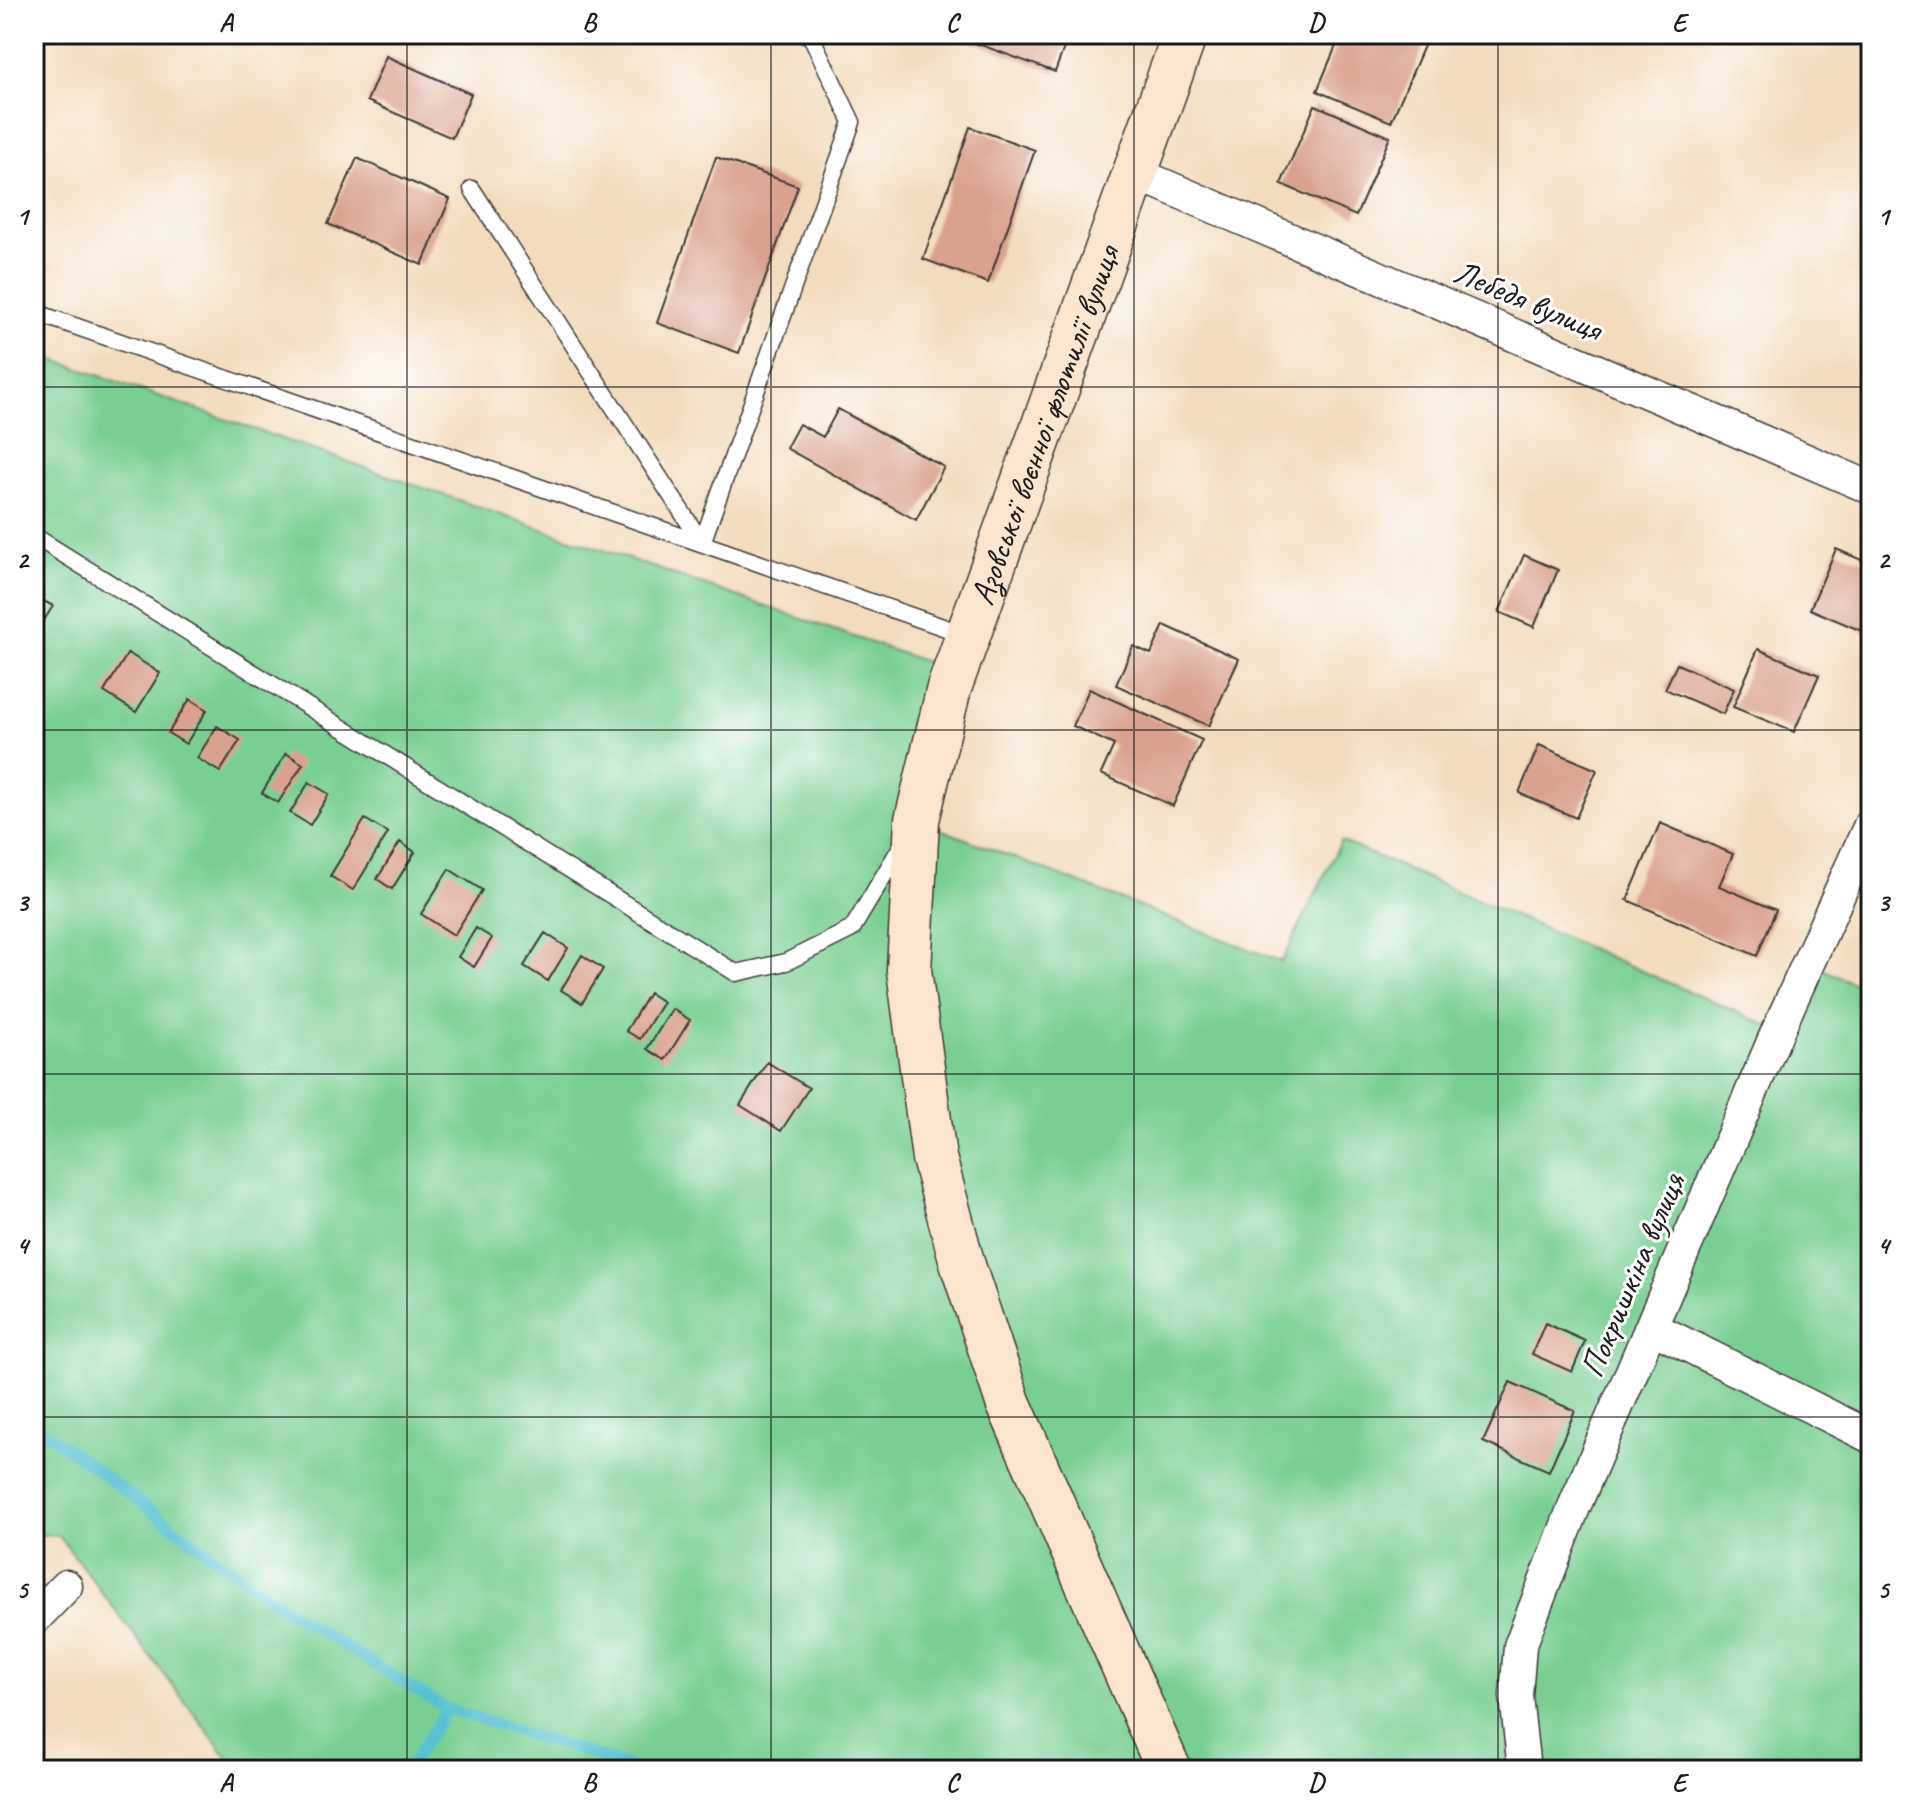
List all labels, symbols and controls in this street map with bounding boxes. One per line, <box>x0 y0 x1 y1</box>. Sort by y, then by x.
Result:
text: A <box>219 6 234 39</box>
text: B <box>582 6 598 39</box>
text: C <box>946 6 962 39</box>
text: D <box>1308 6 1326 39</box>
text: E <box>1672 6 1690 39</box>
text: 1 <box>16 200 31 233</box>
text: 1 <box>1877 200 1892 233</box>
street label: Азовської воєнної флотилії вулиця <box>959 238 1129 610</box>
street label: Лебедя вулиця <box>1448 250 1611 351</box>
text: 2 <box>16 543 30 576</box>
text: 2 <box>1877 543 1891 576</box>
text: 3 <box>16 886 30 919</box>
text: 3 <box>1877 886 1891 919</box>
street label: Покришкіна вулиця <box>1570 1165 1695 1383</box>
text: 4 <box>16 1229 31 1262</box>
text: 4 <box>1877 1229 1892 1262</box>
text: 5 <box>16 1573 30 1606</box>
text: 5 <box>1877 1573 1891 1606</box>
text: A <box>219 1766 234 1799</box>
text: B <box>582 1766 598 1799</box>
text: C <box>946 1766 962 1799</box>
text: D <box>1308 1766 1326 1799</box>
text: E <box>1672 1766 1690 1799</box>

